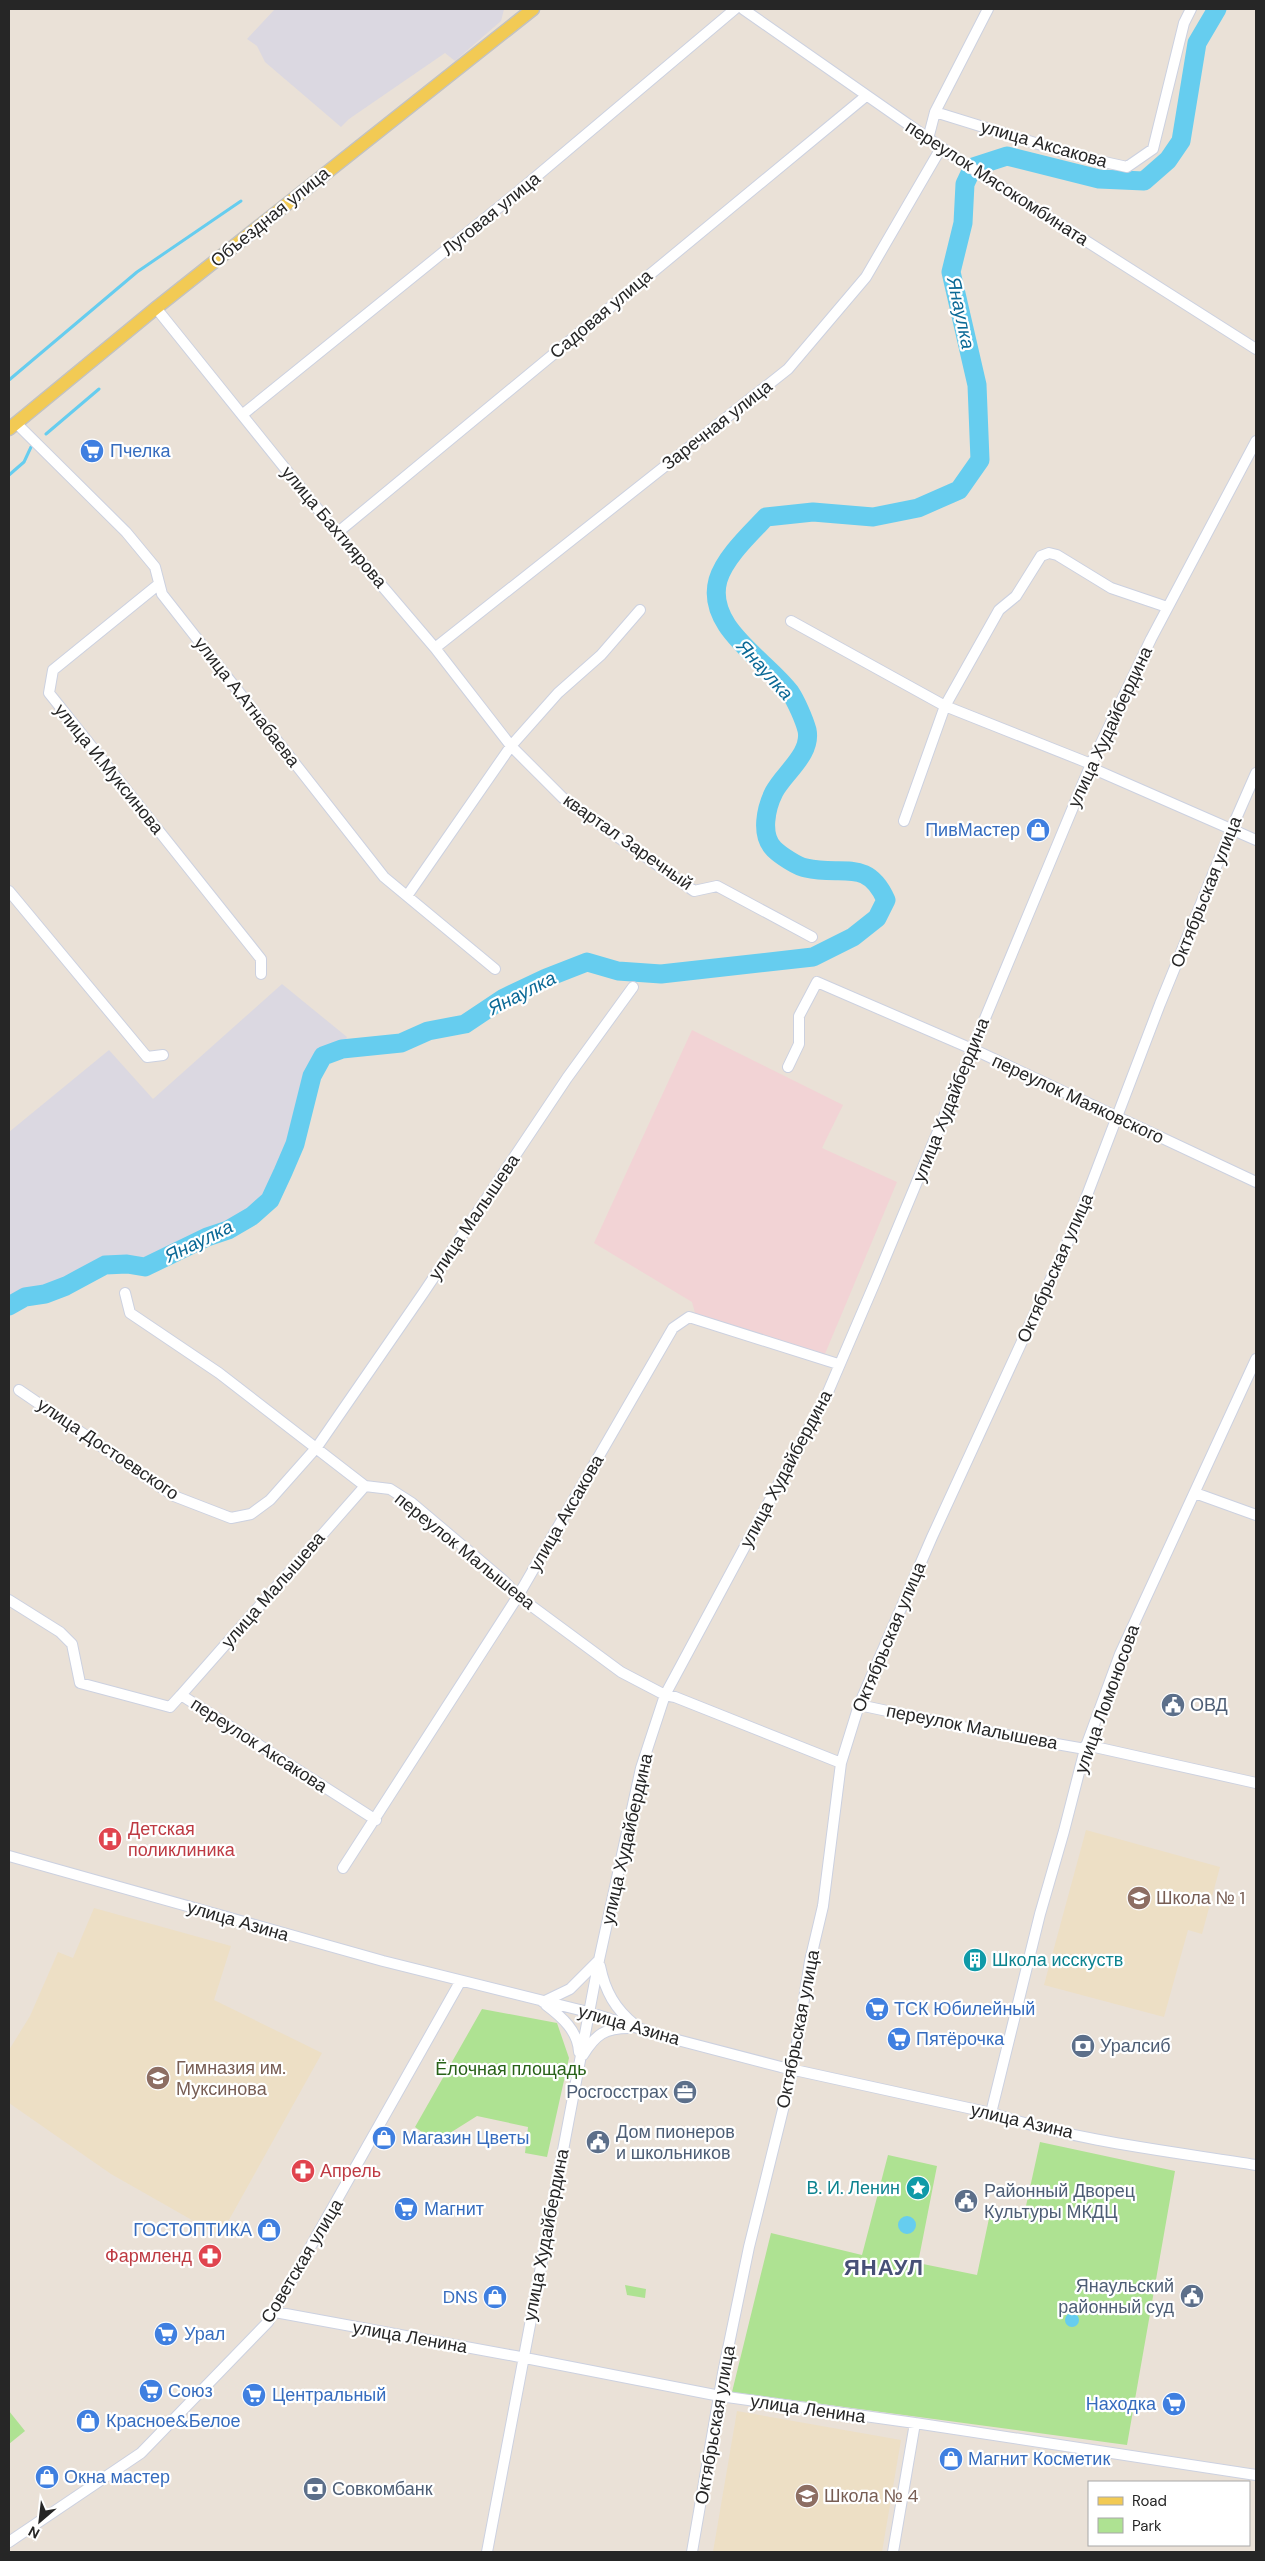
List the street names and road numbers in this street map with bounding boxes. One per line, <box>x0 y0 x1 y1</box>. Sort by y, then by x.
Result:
street label: улица Аксакова <box>978 114 1111 174</box>
street label: переулок Мясокомбината <box>901 115 1094 252</box>
street label: Объездная улица <box>205 161 335 273</box>
street label: Луговая улица <box>437 166 546 261</box>
street label: Садовая улица <box>545 263 658 364</box>
street label: Заречная улица <box>657 374 778 476</box>
street label: улица Бахтиярова <box>276 461 393 594</box>
street label: улица А.Атнабаева <box>189 632 306 773</box>
street label: улица Худайбердина <box>1062 642 1158 811</box>
street label: улица И.Муксинова <box>49 699 170 840</box>
street label: квартал Заречный <box>559 788 697 896</box>
street label: Октябрьская улица <box>1165 812 1248 971</box>
street label: улица Худайбердина <box>907 1013 995 1186</box>
street label: переулок Маяковского <box>988 1049 1168 1149</box>
street label: улица Малышева <box>423 1149 526 1285</box>
street label: Октябрьская улица <box>1011 1189 1099 1346</box>
street label: улица Худайбердина <box>734 1385 838 1552</box>
street label: улица Достоевского <box>32 1393 184 1505</box>
street label: улица Аксакова <box>523 1449 610 1576</box>
street label: переулок Малышева <box>390 1487 541 1616</box>
street label: улица Малышева <box>216 1526 331 1653</box>
street label: Октябрьская улица <box>846 1557 932 1716</box>
street label: улица Ломоносова <box>1069 1620 1145 1777</box>
street label: переулок Аксакова <box>186 1692 333 1799</box>
street label: переулок Малышева <box>884 1699 1061 1756</box>
street label: улица Худайбердина <box>596 1750 659 1927</box>
street label: улица Азина <box>184 1895 292 1947</box>
street label: Октябрьская улица <box>771 1947 825 2110</box>
street label: улица Азина <box>575 1999 683 2051</box>
street label: улица Азина <box>968 2098 1077 2145</box>
street label: улица Худайбердина <box>518 2146 575 2323</box>
street label: Советская улица <box>255 2193 349 2328</box>
street label: улица Ленина <box>351 2315 470 2359</box>
street label: Октябрьская улица <box>689 2343 741 2506</box>
street label: улица Ленина <box>749 2389 868 2429</box>

